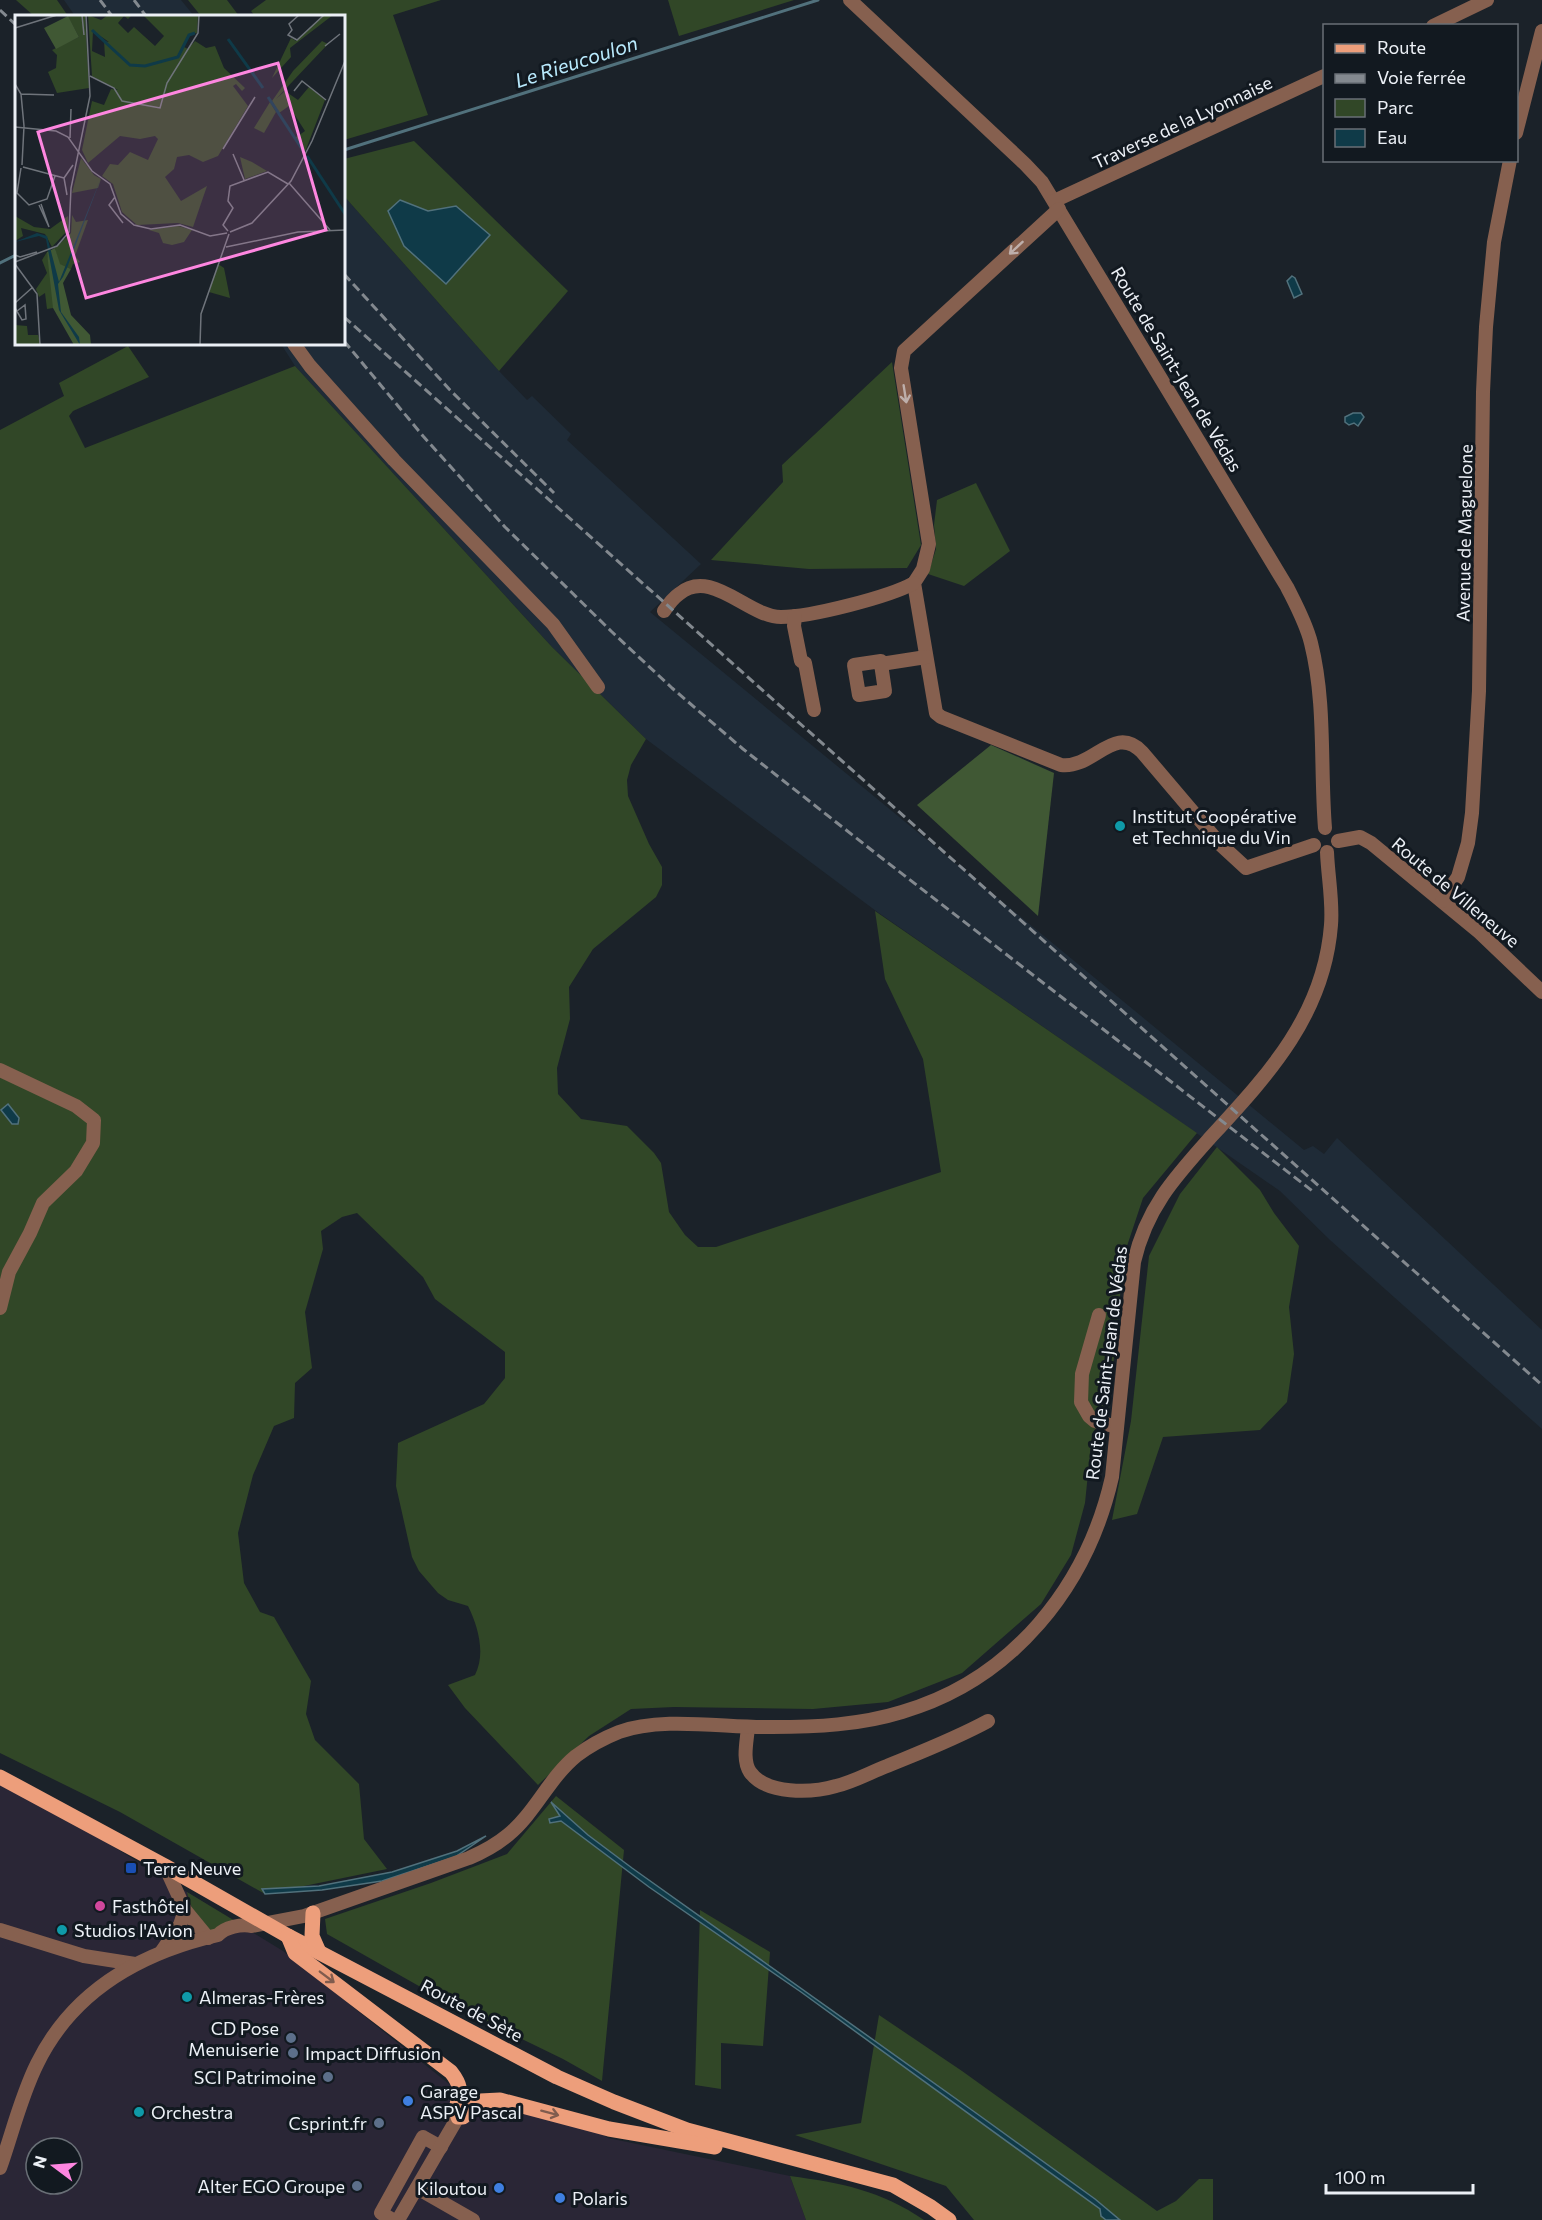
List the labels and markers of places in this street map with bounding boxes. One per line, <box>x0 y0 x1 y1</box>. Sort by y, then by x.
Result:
place label: Institut Coopérative et Technique du Vin <box>1132 805 1297 848</box>
marker: Institut Coopérative et Technique du Vin <box>1113 819 1127 833</box>
place label: Terre Neuve <box>143 1857 241 1879</box>
marker: Terre Neuve <box>124 1861 138 1875</box>
place label: Fasthôtel <box>112 1895 189 1917</box>
marker: Fasthôtel <box>93 1899 107 1913</box>
place label: Studios l'Avion <box>74 1919 193 1941</box>
marker: Studios l'Avion <box>55 1923 69 1937</box>
place label: Almeras-Frères <box>199 1986 324 2008</box>
marker: Almeras-Frères <box>180 1990 194 2004</box>
place label: CD Pose Menuiserie <box>188 2017 279 2060</box>
marker: CD Pose Menuiserie <box>284 2031 298 2045</box>
place label: Impact Diffusion <box>305 2042 441 2064</box>
marker: Impact Diffusion <box>286 2046 300 2060</box>
place label: SCI Patrimoine <box>194 2066 316 2088</box>
marker: SCI Patrimoine <box>321 2070 335 2084</box>
place label: Garage ASPV Pascal <box>420 2080 522 2123</box>
marker: Garage ASPV Pascal <box>401 2094 415 2108</box>
place label: Orchestra <box>151 2101 233 2123</box>
marker: Orchestra <box>132 2105 146 2119</box>
place label: Csprint.fr <box>288 2112 367 2134</box>
marker: Csprint.fr <box>372 2116 386 2130</box>
place label: Alter EGO Groupe <box>198 2175 345 2197</box>
place label: Kiloutou <box>417 2177 487 2199</box>
marker: Alter EGO Groupe <box>350 2179 364 2193</box>
marker: Kiloutou <box>492 2181 506 2195</box>
place label: Polaris <box>572 2187 628 2209</box>
marker: Polaris <box>553 2191 567 2205</box>

